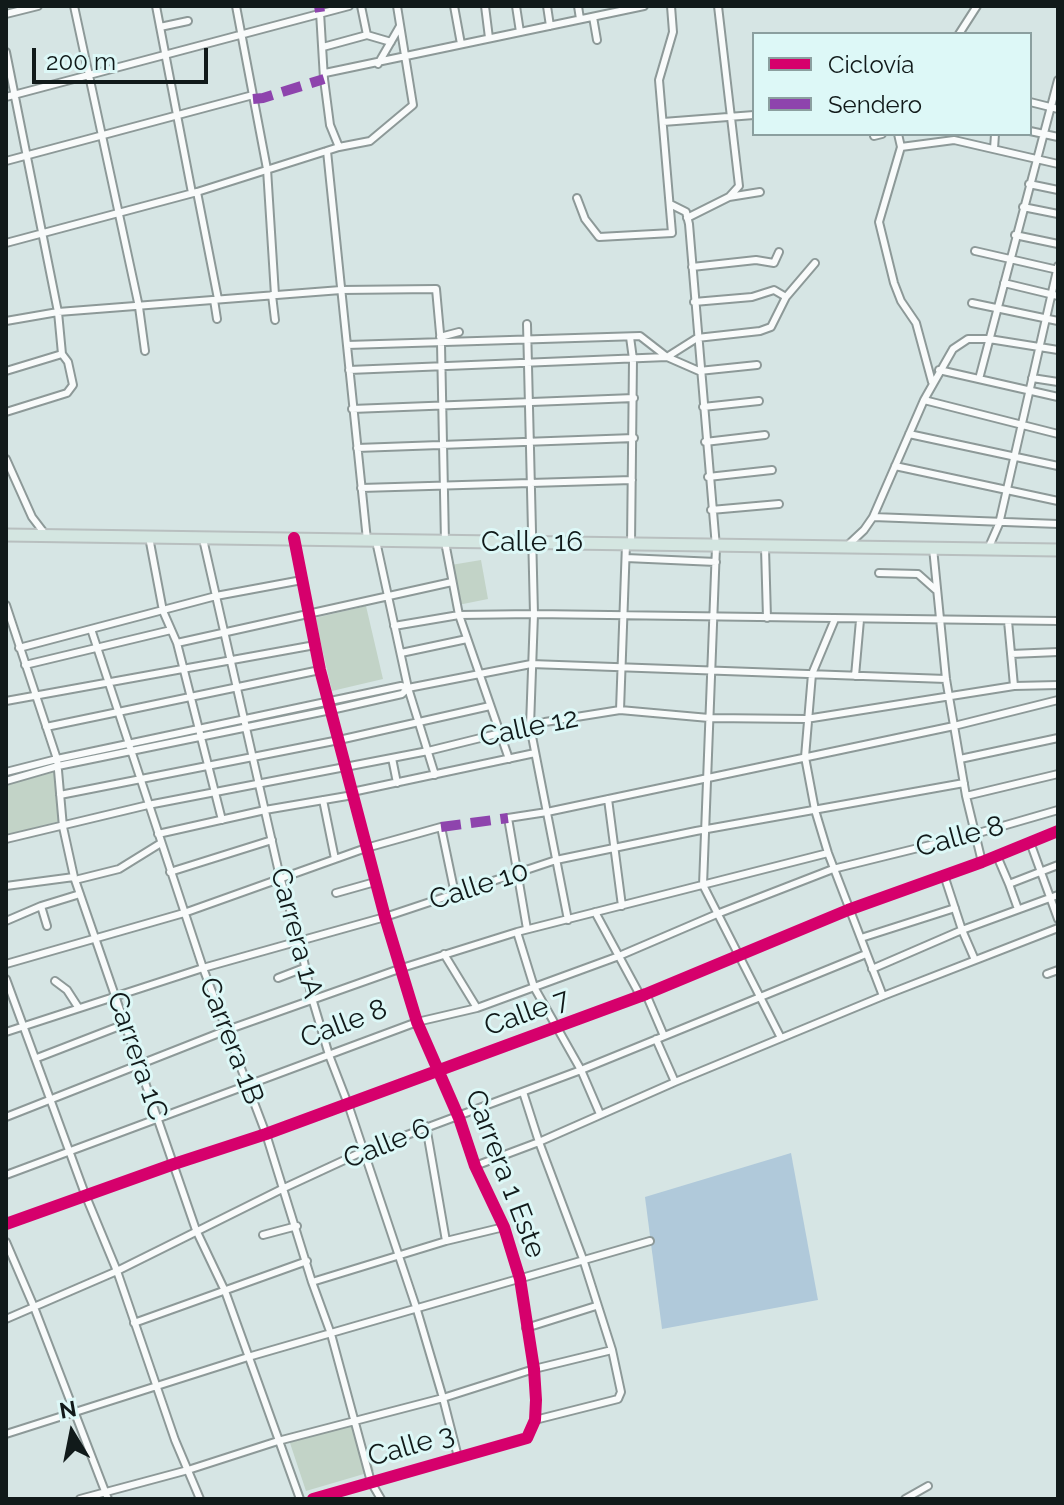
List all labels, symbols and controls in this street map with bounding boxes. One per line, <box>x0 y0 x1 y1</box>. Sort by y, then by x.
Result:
scale bar <box>36 32 212 82</box>
legend <box>752 32 1032 136</box>
text: 200 m <box>46 47 116 76</box>
text: Ciclovía <box>828 50 914 79</box>
text: Sendero <box>828 90 922 119</box>
street label: Calle 16 <box>481 526 583 560</box>
street label: Calle 12 <box>477 701 581 755</box>
street label: Calle 8 <box>912 809 1008 865</box>
street label: Calle 10 <box>425 854 533 918</box>
street label: Carrera 1A <box>263 864 329 1002</box>
street label: Carrera 1B <box>192 973 270 1109</box>
street label: Calle 7 <box>480 982 574 1044</box>
street label: Carrera 1C <box>99 987 175 1125</box>
street label: Calle 8 <box>296 992 392 1056</box>
street label: Carrera 1 Este <box>458 1085 552 1263</box>
street label: Calle 6 <box>339 1112 435 1176</box>
north arrow <box>32 1393 112 1473</box>
text: N <box>57 1395 78 1424</box>
street label: Calle 3 <box>364 1418 458 1474</box>

